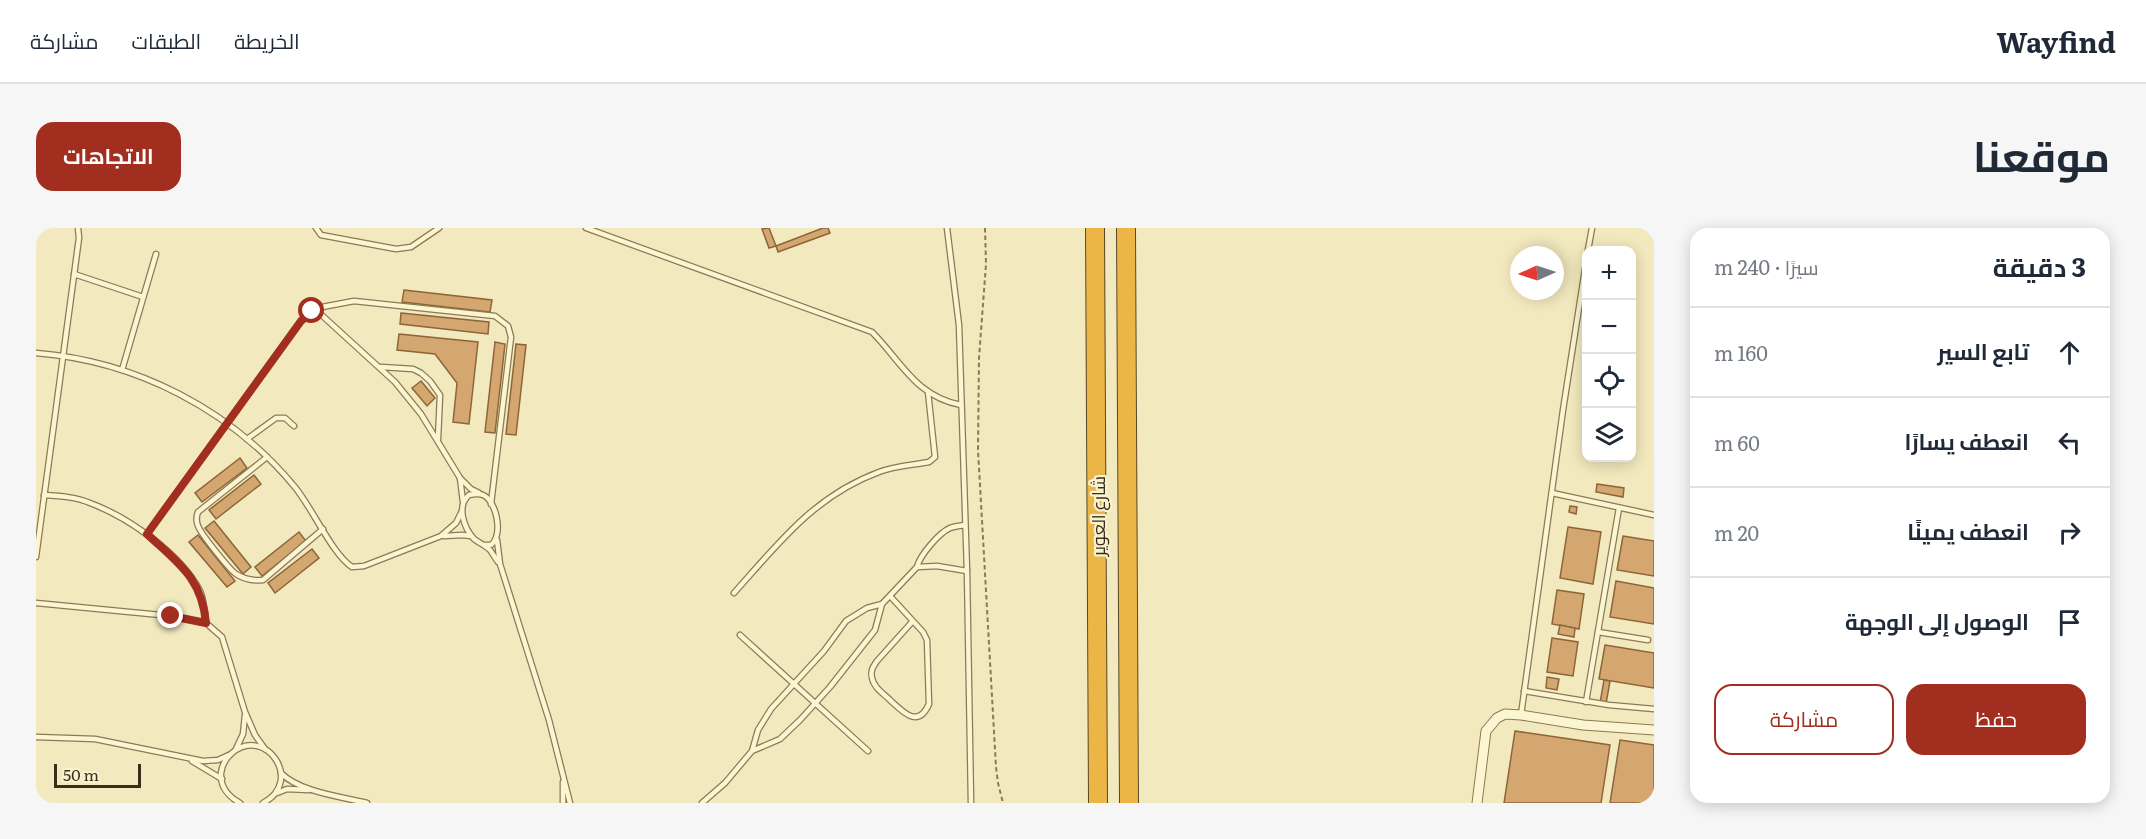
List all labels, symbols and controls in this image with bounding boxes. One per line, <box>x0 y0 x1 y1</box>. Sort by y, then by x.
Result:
text: Wayfind <box>1996 20 2116 62</box>
text: مشاركة <box>30 24 99 55</box>
text: الطبقات <box>132 24 201 55</box>
text: الخريطة <box>234 24 300 55</box>
button: الاتجاهات <box>36 122 181 191</box>
text: موقعنا <box>1973 123 2110 185</box>
north arrow <box>1510 246 1564 300</box>
map controls <box>1582 246 1636 462</box>
button: + <box>1582 246 1636 300</box>
text: 3 دقيقة <box>1993 246 2086 285</box>
text: سيرًا · 240 m <box>1714 251 1819 281</box>
route start <box>298 297 324 323</box>
button: − <box>1582 300 1636 354</box>
text: تابع السير <box>1937 334 2029 367</box>
icon: ahead <box>2053 336 2086 369</box>
text: 160 m <box>1714 337 1768 367</box>
button: locate <box>1582 354 1636 408</box>
button: layers <box>1582 408 1636 462</box>
text: انعطف يسارًا <box>1905 424 2029 457</box>
icon: left <box>2053 426 2086 459</box>
text: 60 m <box>1714 427 1760 457</box>
street label: شارع العوير <box>1084 476 1111 557</box>
text: انعطف يمينًا <box>1907 514 2029 547</box>
icon: right <box>2053 516 2086 549</box>
text: 20 m <box>1714 517 1759 547</box>
route end <box>157 602 183 628</box>
text: الوصول إلى الوجهة <box>1845 604 2029 637</box>
icon: arrive <box>2053 606 2086 639</box>
button: مشاركة <box>1714 684 1894 755</box>
button: حفظ <box>1906 684 2086 755</box>
scale bar <box>54 761 141 788</box>
text: 50 m <box>63 762 99 786</box>

